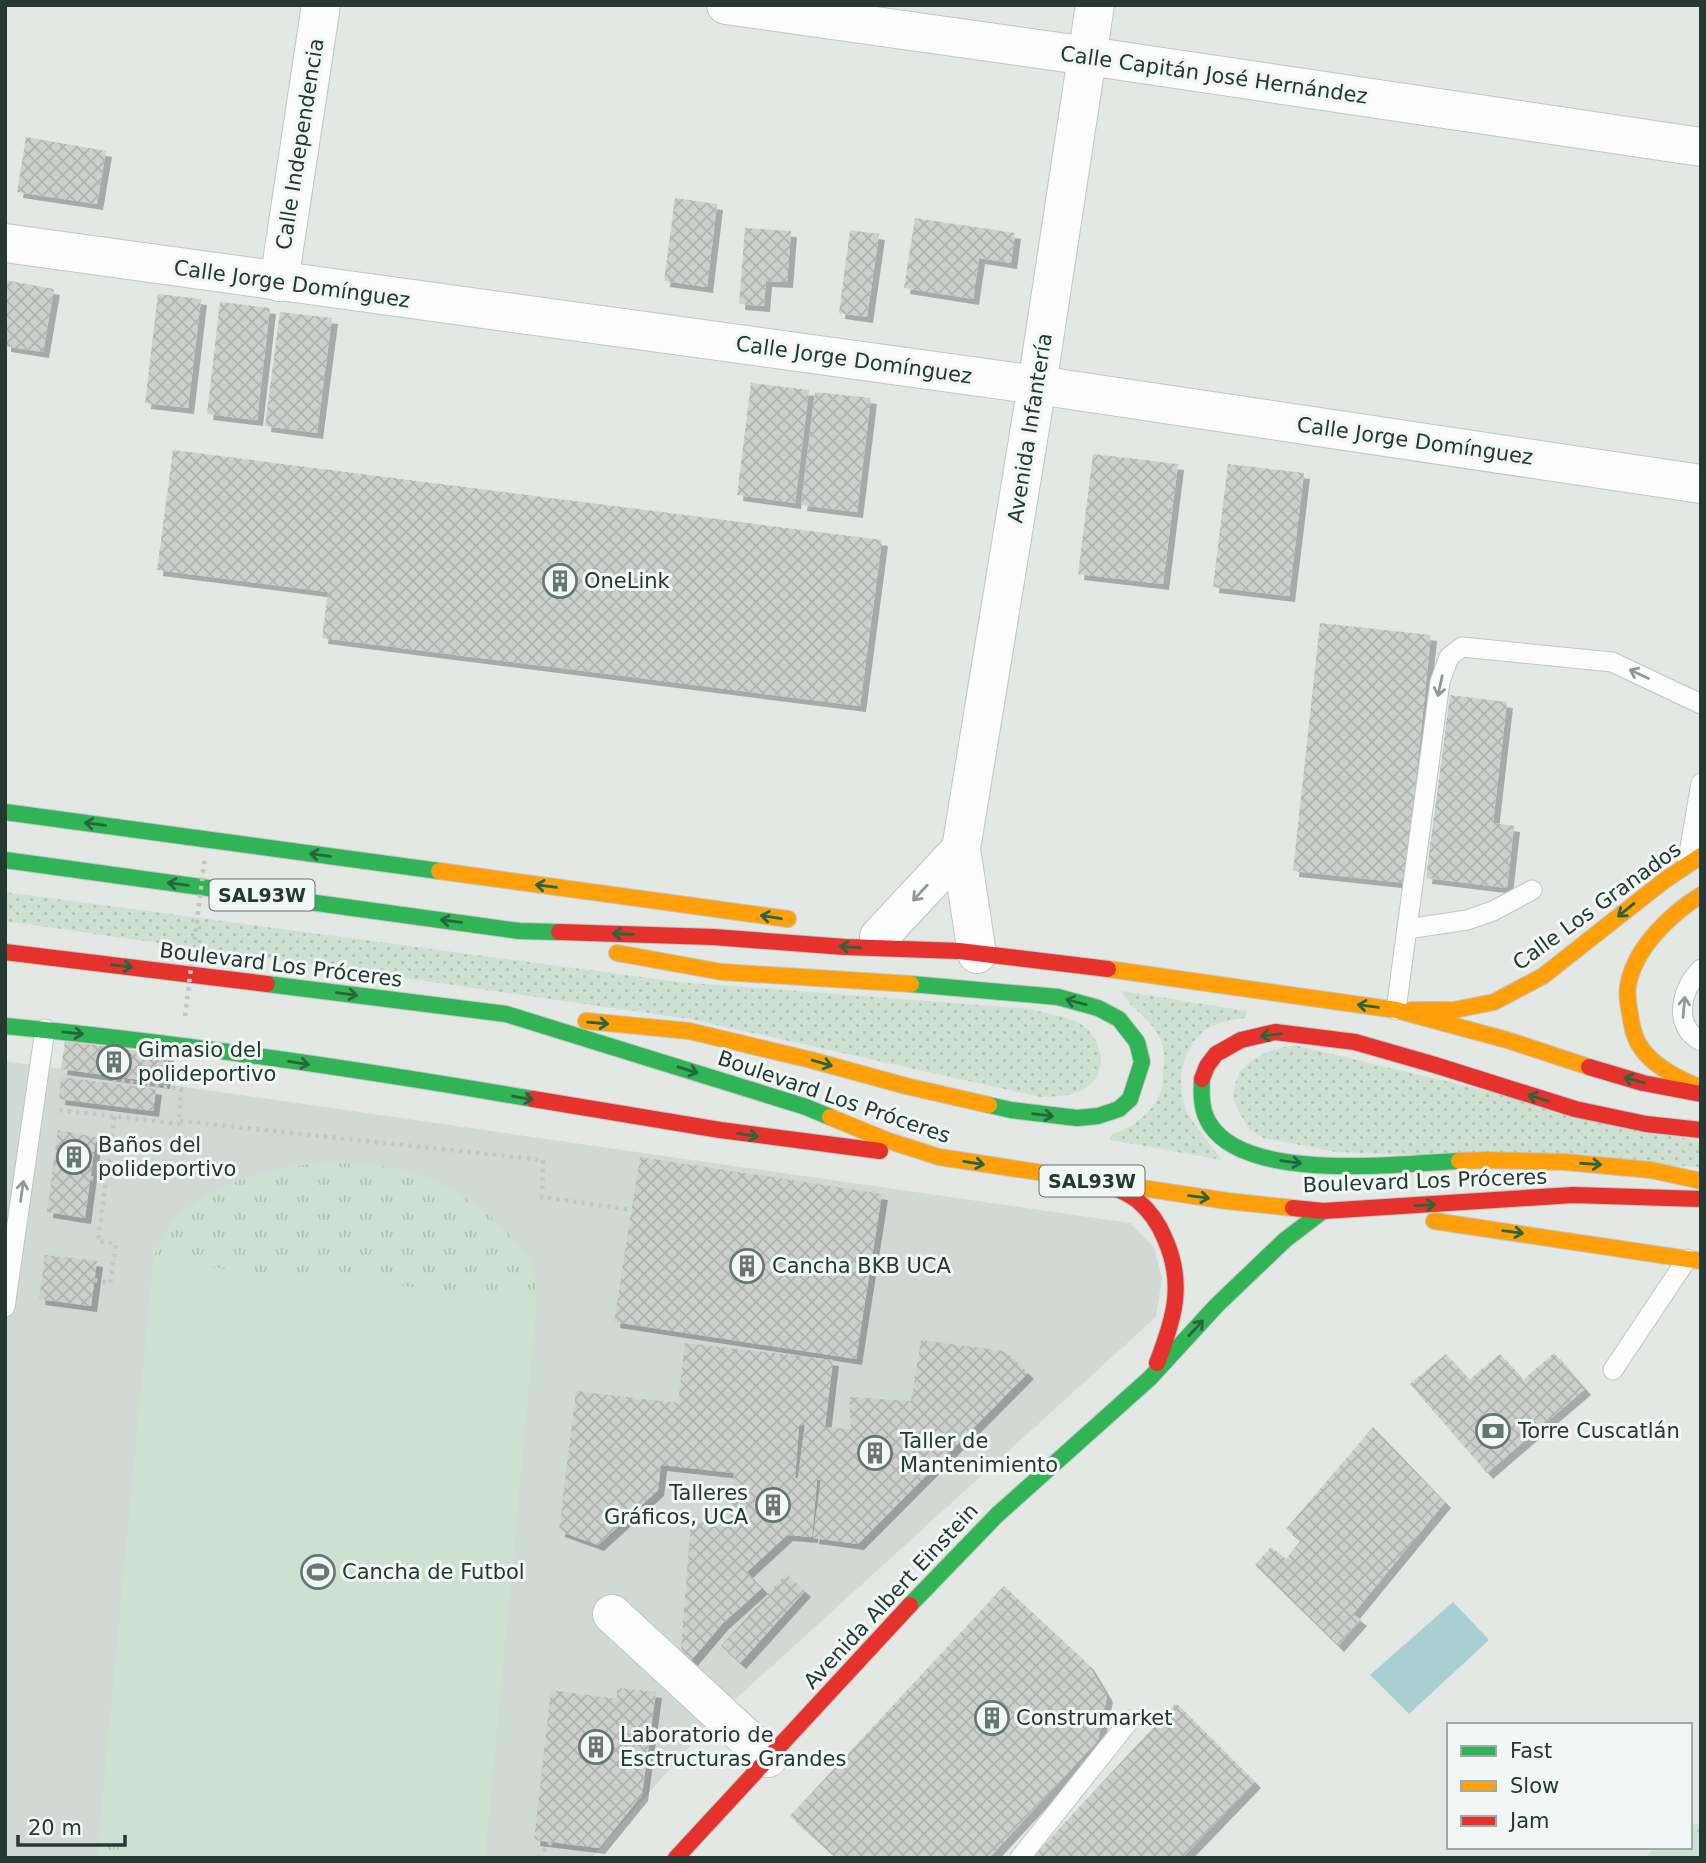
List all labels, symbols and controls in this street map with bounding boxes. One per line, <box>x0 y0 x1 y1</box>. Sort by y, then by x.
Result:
street label: Calle Independencia <box>271 36 329 252</box>
street label: Calle Capitán José Hernández <box>1059 42 1369 108</box>
street label: Calle Jorge Domínguez <box>172 256 412 312</box>
street label: Avenida Infantería <box>1003 331 1057 525</box>
street label: Calle Jorge Domínguez <box>734 332 974 388</box>
street label: Calle Jorge Domínguez <box>1295 413 1535 469</box>
building icon: OneLink <box>541 562 579 600</box>
place label: OneLink <box>584 569 671 593</box>
one-way arrow <box>1629 667 1650 681</box>
one-way arrow <box>1433 674 1447 697</box>
one-way arrow <box>84 818 107 831</box>
street label: Calle Los Granados <box>1508 837 1686 975</box>
one-way arrow <box>310 848 332 861</box>
one-way arrow <box>167 877 189 890</box>
road number: SAL93W <box>210 880 314 911</box>
one-way arrow <box>535 880 558 893</box>
one-way arrow <box>911 884 928 901</box>
one-way arrow <box>1617 903 1636 918</box>
one-way arrow <box>760 910 783 923</box>
one-way arrow <box>441 915 463 928</box>
one-way arrow <box>612 928 635 941</box>
street label: Boulevard Los Próceres <box>158 938 404 992</box>
one-way arrow <box>839 940 862 953</box>
one-way arrow <box>110 960 132 973</box>
one-way arrow <box>336 988 358 1001</box>
one-way arrow <box>1066 995 1088 1008</box>
one-way arrow <box>1678 996 1691 1018</box>
one-way arrow <box>1357 1000 1380 1013</box>
one-way arrow <box>587 1016 609 1029</box>
one-way arrow <box>61 1026 84 1039</box>
one-way arrow <box>1260 1028 1283 1041</box>
place label: Gimasio del polideportivo <box>138 1038 276 1086</box>
building icon: Gimasio del polideportivo <box>95 1043 133 1081</box>
street label: Boulevard Los Próceres <box>715 1046 953 1148</box>
one-way arrow <box>287 1056 310 1069</box>
one-way arrow <box>811 1057 833 1070</box>
one-way arrow <box>677 1065 699 1077</box>
one-way arrow <box>1623 1073 1645 1086</box>
one-way arrow <box>1528 1090 1550 1103</box>
one-way arrow <box>511 1092 534 1105</box>
one-way arrow <box>1031 1108 1054 1121</box>
one-way arrow <box>736 1129 759 1142</box>
place label: Baños del polideportivo <box>98 1133 236 1181</box>
building icon: Baños del polideportivo <box>55 1138 93 1176</box>
one-way arrow <box>962 1156 985 1169</box>
one-way arrow <box>1279 1156 1302 1169</box>
one-way arrow <box>1580 1158 1602 1171</box>
street label: Boulevard Los Próceres <box>1302 1165 1548 1197</box>
road number: SAL93W <box>1040 1166 1144 1196</box>
one-way arrow <box>16 1180 29 1203</box>
one-way arrow <box>1187 1190 1210 1203</box>
one-way arrow <box>1414 1198 1437 1211</box>
one-way arrow <box>1501 1225 1524 1238</box>
building icon: Cancha BKB UCA <box>728 1247 766 1285</box>
place label: Cancha BKB UCA <box>772 1254 952 1278</box>
one-way arrow <box>1188 1320 1205 1337</box>
bank icon: Torre Cuscatlán <box>1474 1412 1512 1450</box>
place label: Torre Cuscatlán <box>1517 1419 1680 1443</box>
place label: Taller de Mantenimiento <box>899 1429 1058 1477</box>
building icon: Taller de Mantenimiento <box>856 1434 894 1472</box>
place label: Talleres Gráficos, UCA <box>604 1481 749 1529</box>
building icon: Talleres Gráficos, UCA <box>754 1486 792 1524</box>
street label: Avenida Albert Einstein <box>799 1499 983 1693</box>
sports icon: Cancha de Futbol <box>299 1553 337 1591</box>
place label: Cancha de Futbol <box>342 1560 525 1584</box>
building icon: Construmarket <box>973 1699 1011 1737</box>
place label: Construmarket <box>1016 1706 1172 1730</box>
place label: Laboratorio de Esctructuras Grandes <box>620 1723 846 1771</box>
legend <box>1447 1723 1692 1849</box>
building icon: Laboratorio de Esctructuras Grandes <box>577 1728 615 1766</box>
text: Fast <box>1510 1739 1552 1763</box>
text: Slow <box>1510 1774 1559 1798</box>
scale bar <box>18 1804 124 1848</box>
text: Jam <box>1508 1809 1550 1833</box>
text: 20 m <box>28 1816 82 1840</box>

